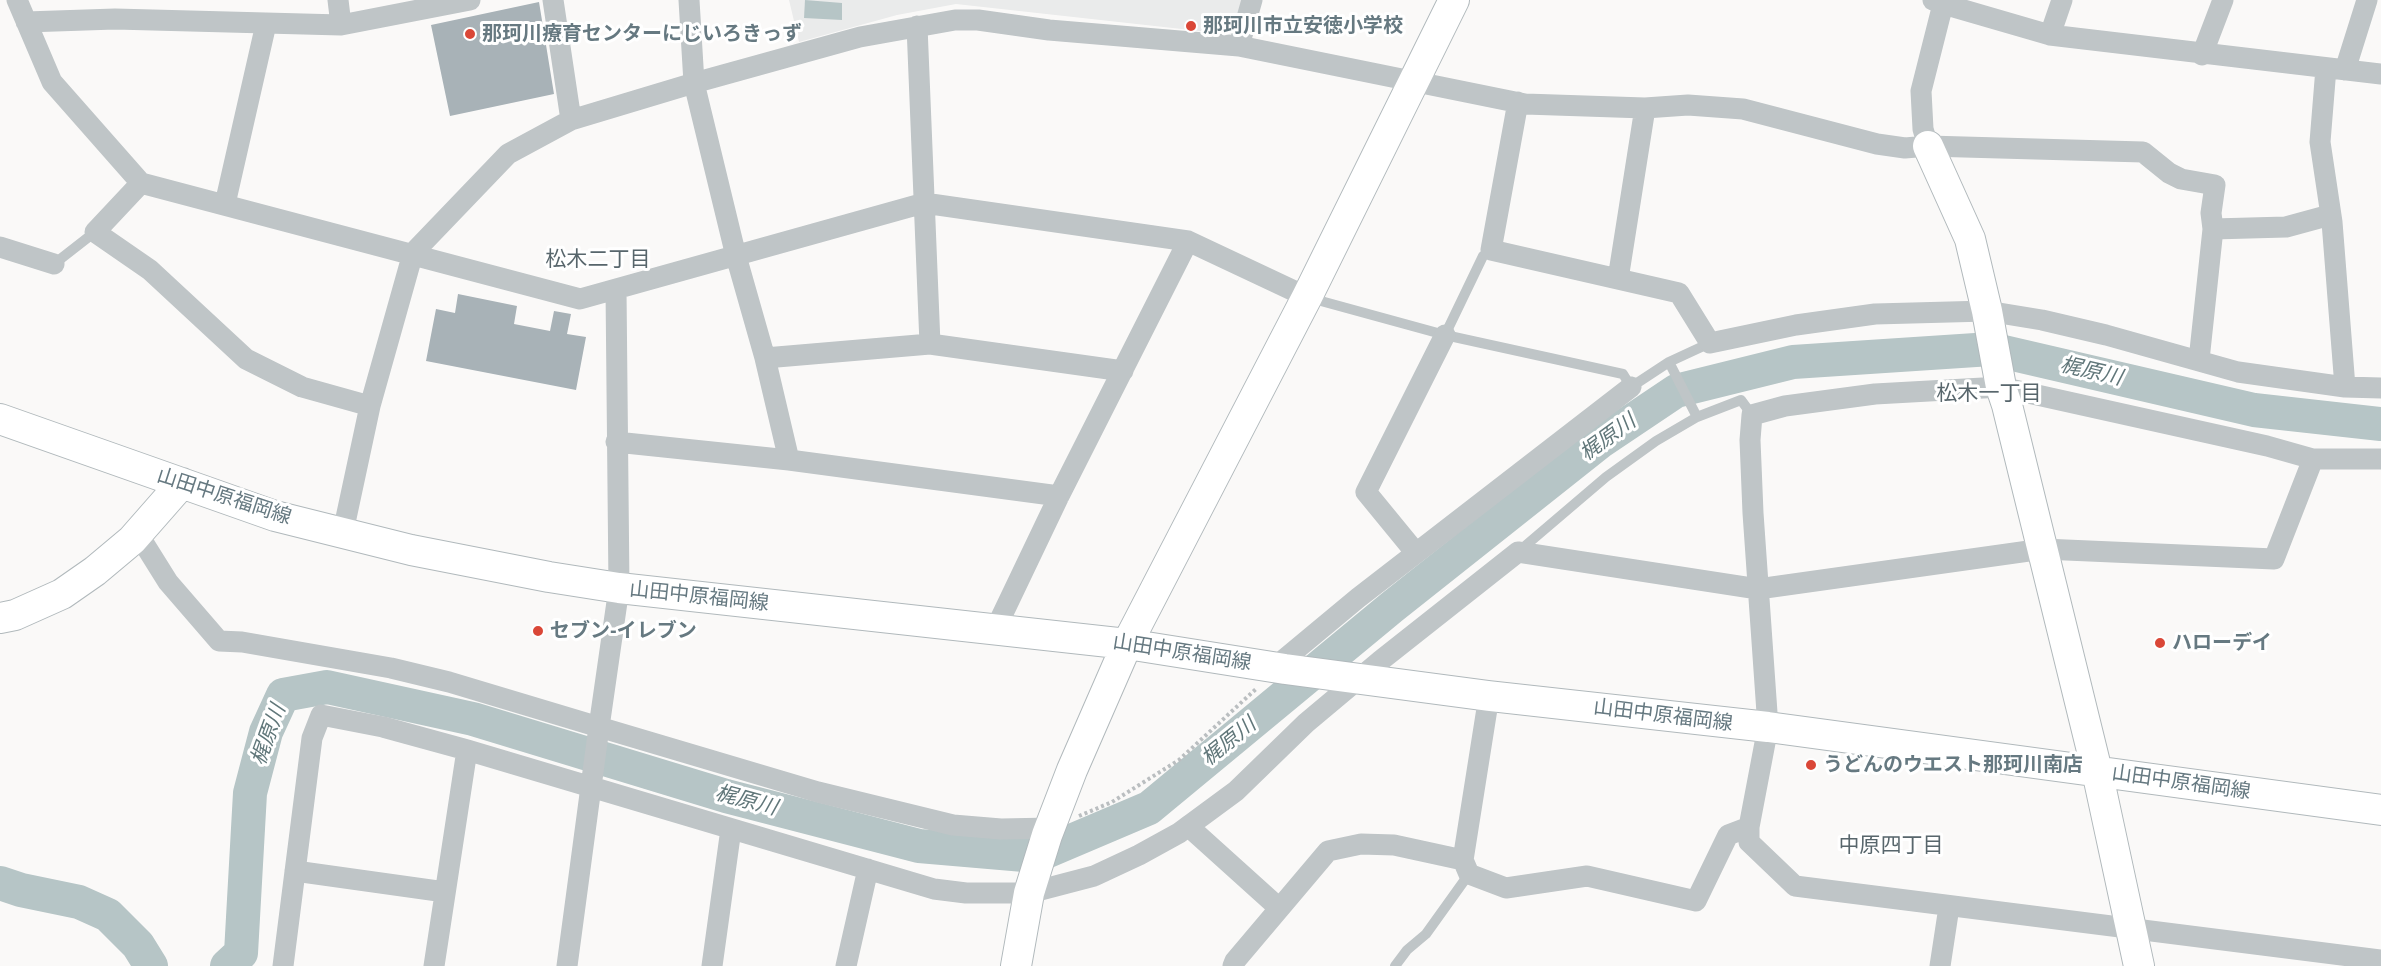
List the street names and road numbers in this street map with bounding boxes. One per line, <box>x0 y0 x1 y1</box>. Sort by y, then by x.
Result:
street label: 山田中原福岡線 <box>154 464 294 530</box>
street label: 山田中原福岡線 <box>628 578 770 616</box>
street label: 山田中原福岡線 <box>1111 630 1253 676</box>
street label: 山田中原福岡線 <box>1592 696 1734 736</box>
street label: 山田中原福岡線 <box>2110 761 2252 805</box>

